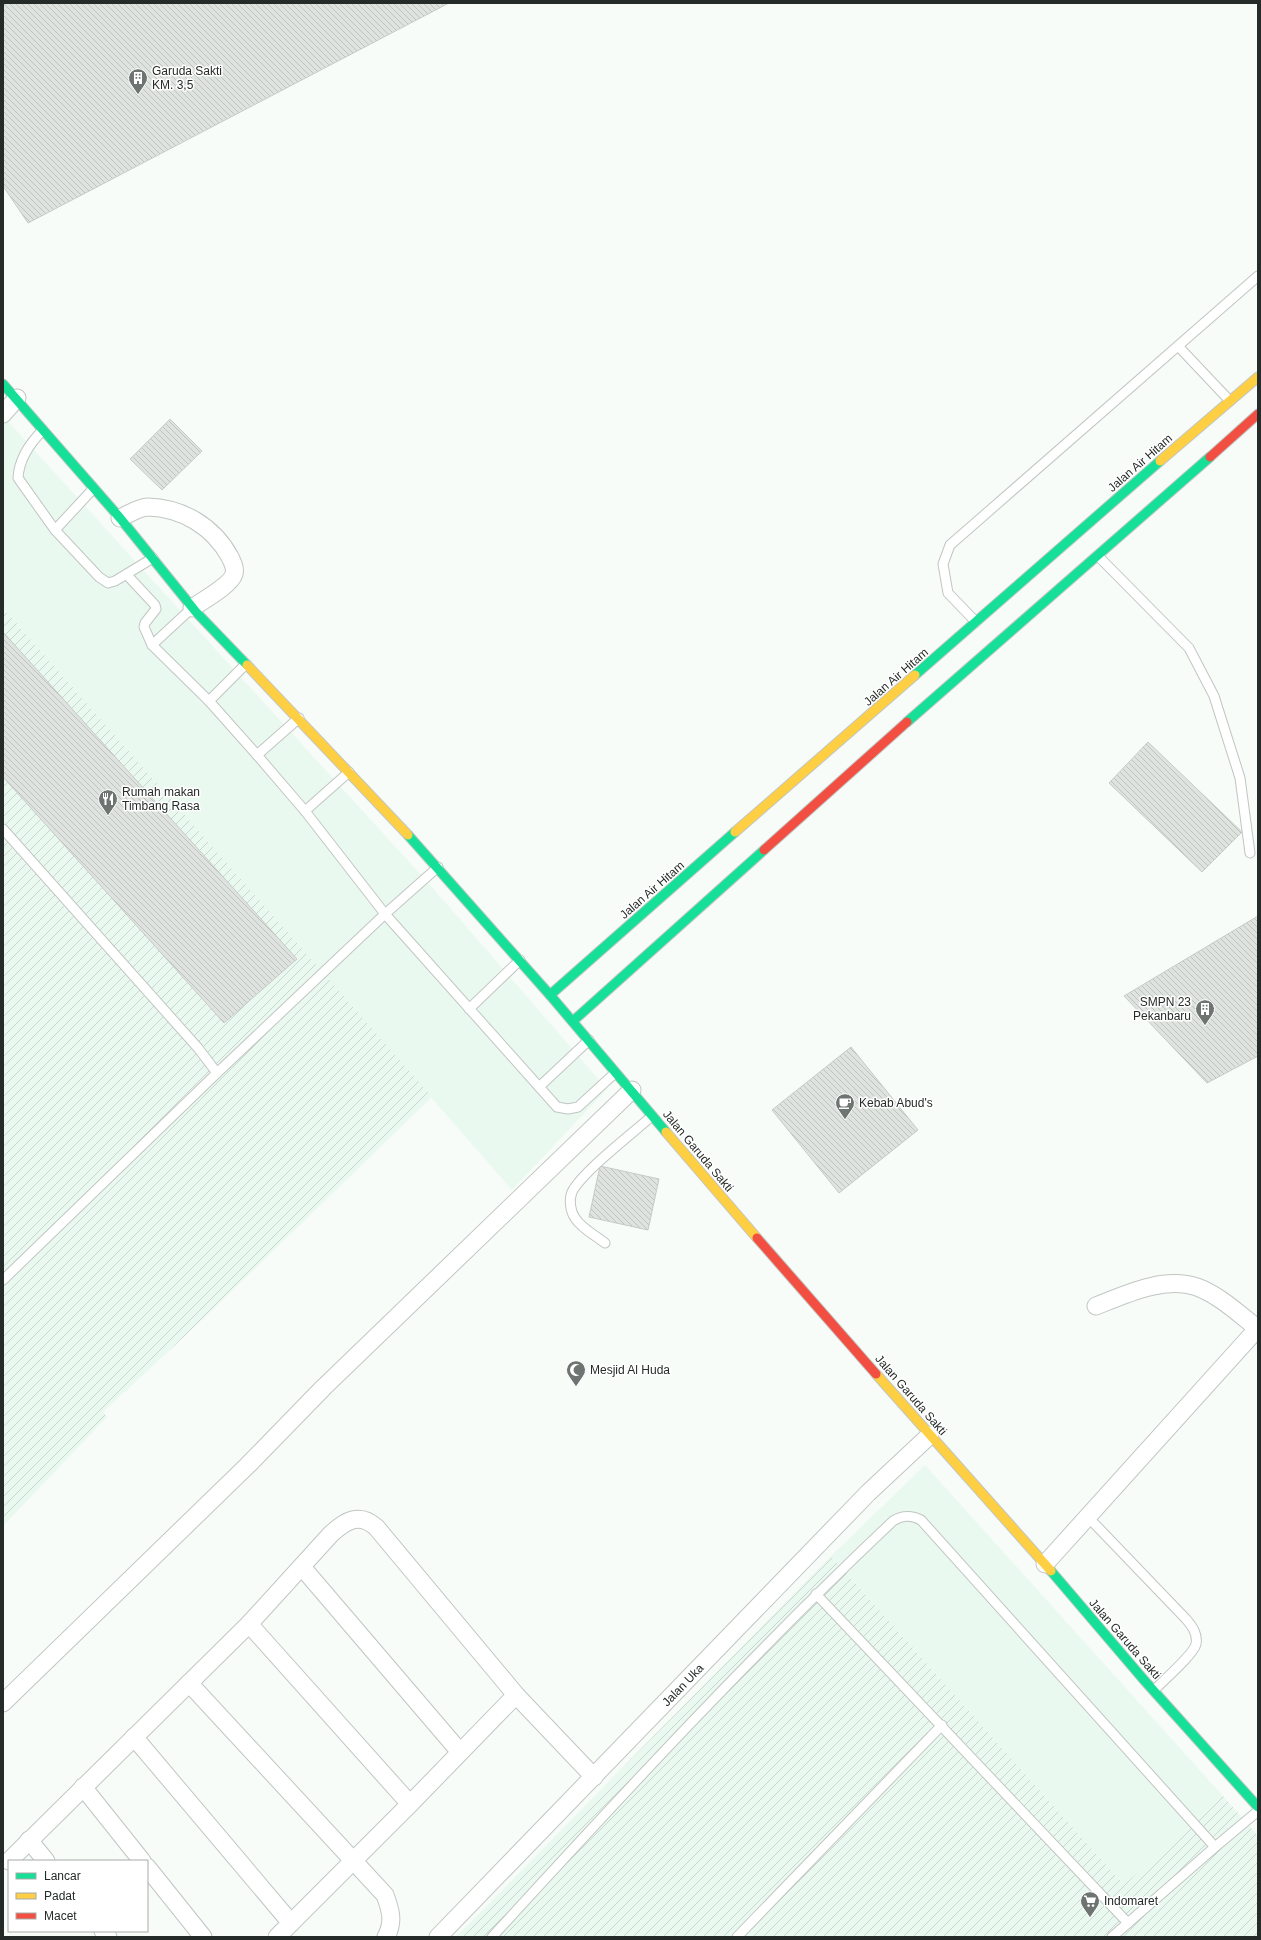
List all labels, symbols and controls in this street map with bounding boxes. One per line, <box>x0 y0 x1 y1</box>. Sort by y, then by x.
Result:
place label: Garuda Sakti KM. 3,5 <box>152 64 222 92</box>
building icon: Garuda Sakti KM. 3,5 <box>127 67 149 95</box>
street label: Jalan Air Hitam <box>1105 431 1175 495</box>
street label: Jalan Air Hitam <box>861 645 931 709</box>
place label: Rumah makan Timbang Rasa <box>122 785 200 813</box>
restaurant icon: Rumah makan Timbang Rasa <box>97 788 119 816</box>
street label: Jalan Air Hitam <box>617 858 687 922</box>
place label: SMPN 23 Pekanbaru <box>1133 995 1191 1023</box>
building icon: SMPN 23 Pekanbaru <box>1194 998 1216 1026</box>
cafe icon: Kebab Abud's <box>834 1092 856 1120</box>
place label: Kebab Abud's <box>859 1096 933 1110</box>
street label: Jalan Garuda Sakti <box>660 1107 736 1195</box>
street label: Jalan Garuda Sakti <box>872 1352 950 1438</box>
mosque icon: Mesjid Al Huda <box>565 1359 587 1387</box>
place label: Mesjid Al Huda <box>590 1363 670 1377</box>
street label: Jalan Garuda Sakti <box>1086 1596 1164 1682</box>
street label: Jalan Uka <box>659 1661 707 1709</box>
legend <box>8 1860 148 1932</box>
text: Lancar <box>44 1869 81 1883</box>
text: Padat <box>44 1889 76 1903</box>
supermarket icon: Indomaret <box>1079 1890 1101 1918</box>
place label: Indomaret <box>1104 1894 1159 1908</box>
text: Macet <box>44 1909 77 1923</box>

